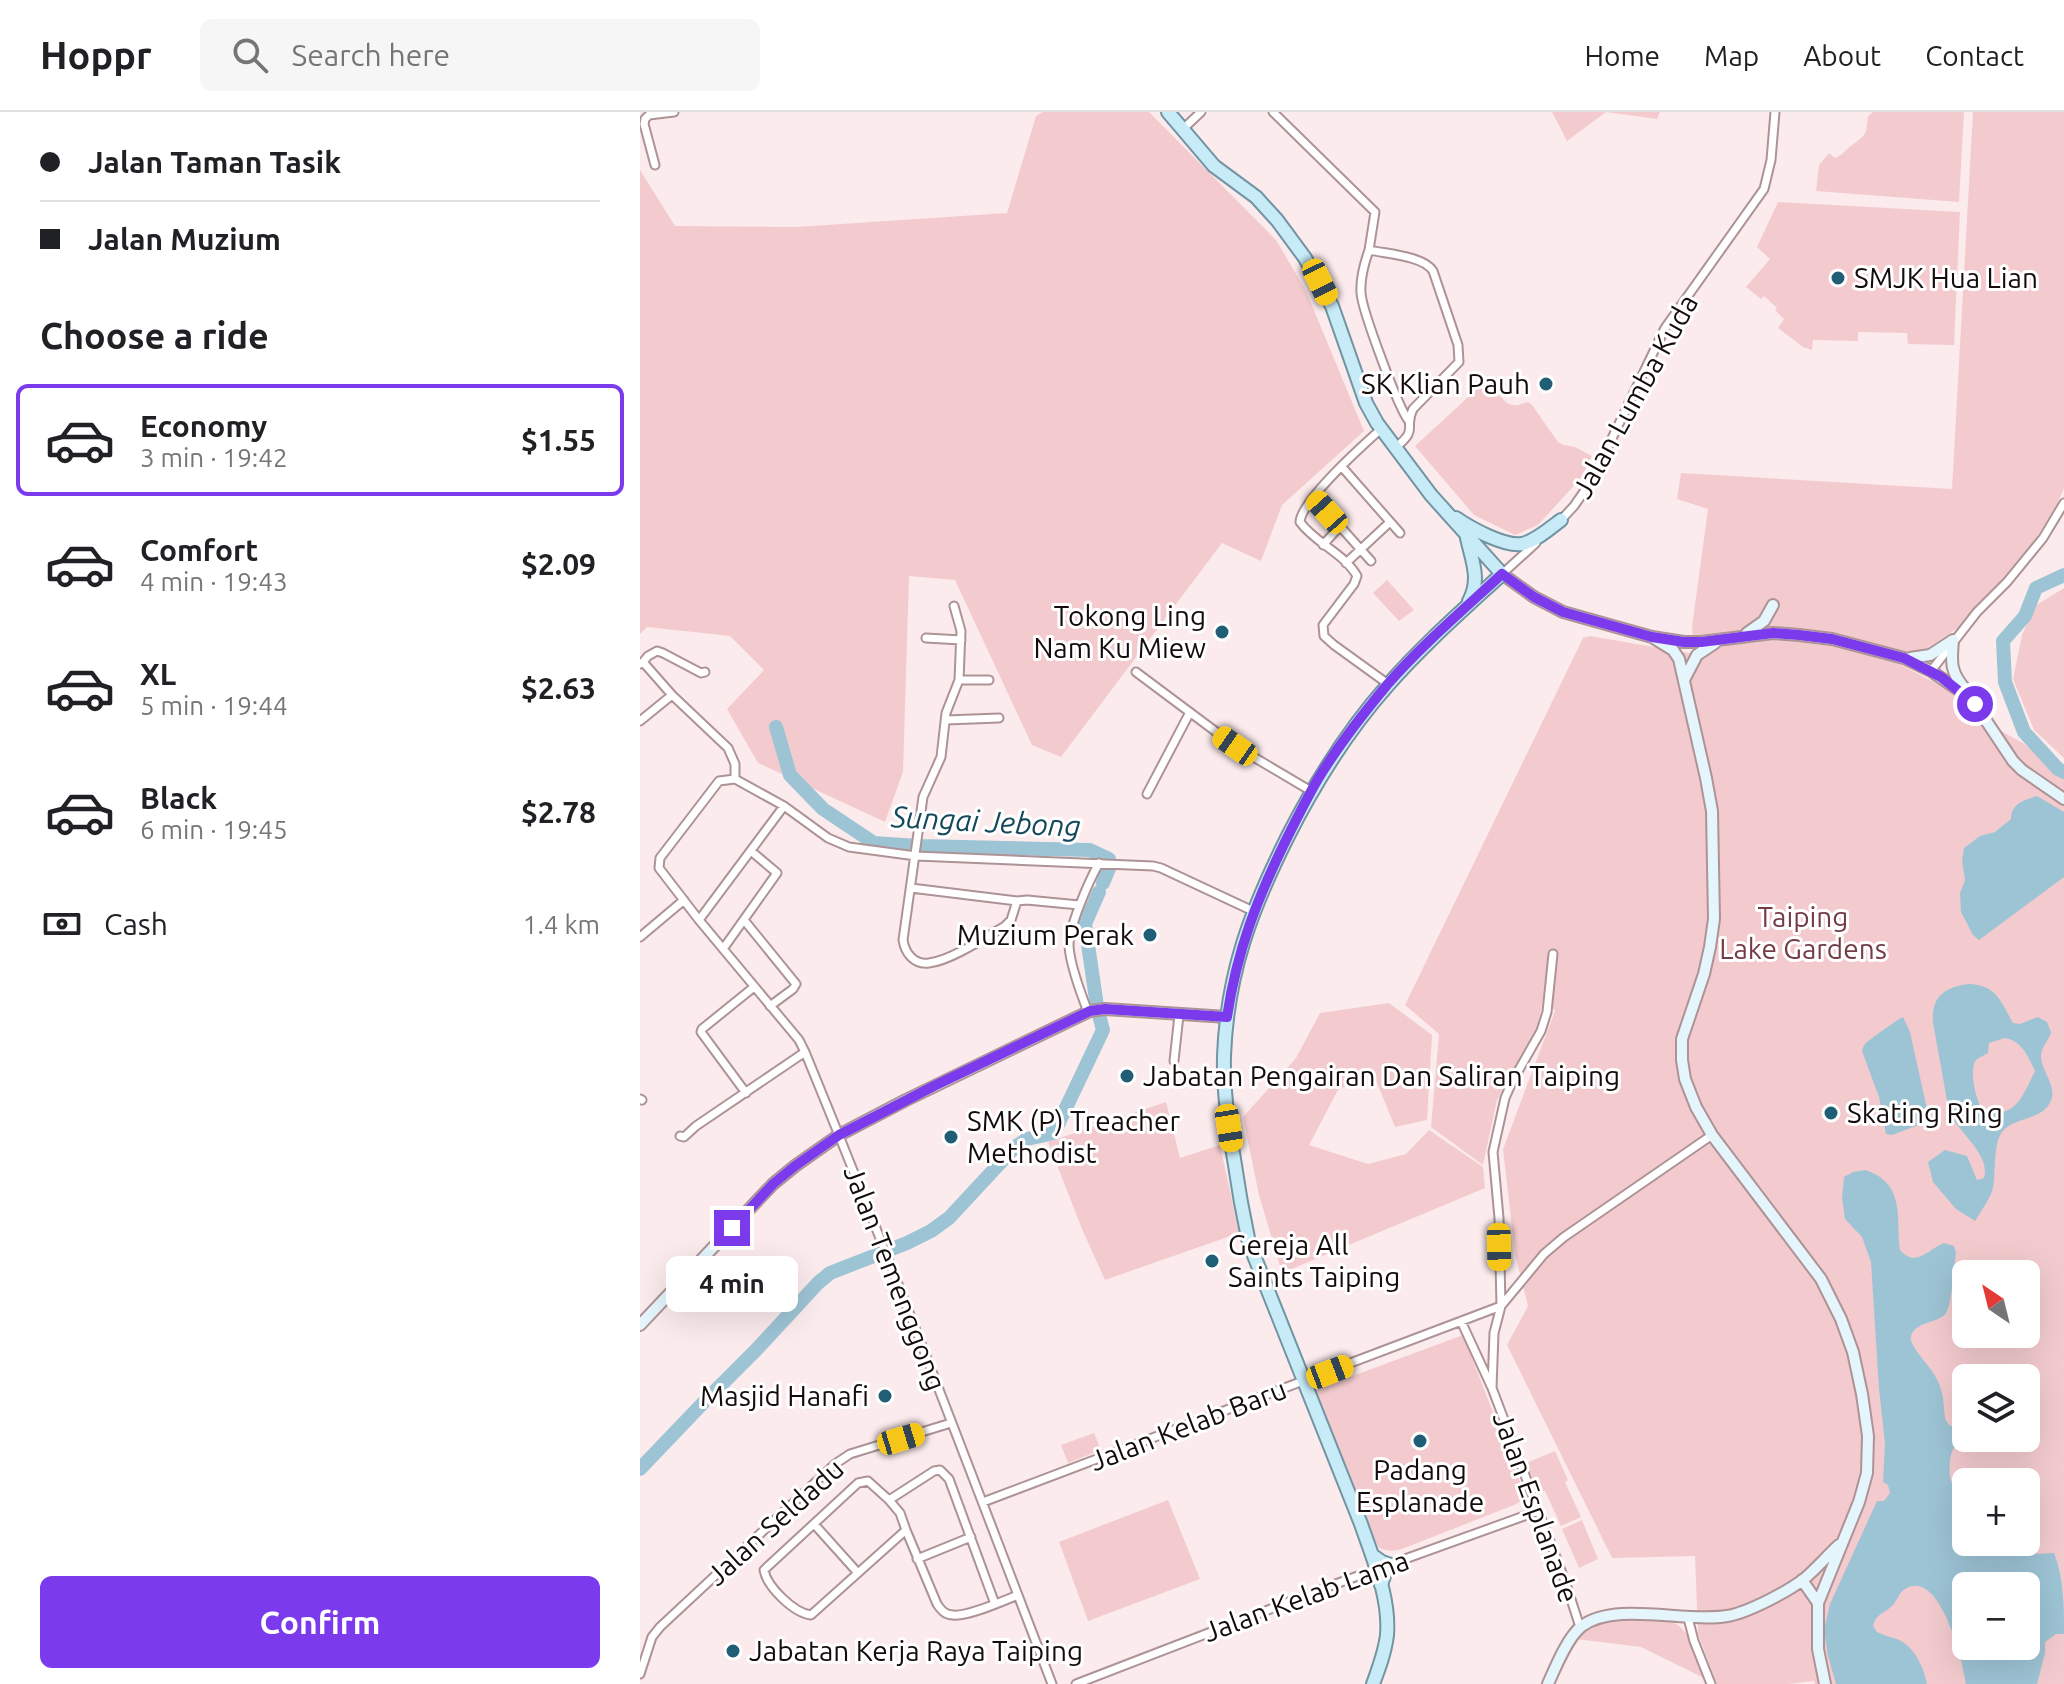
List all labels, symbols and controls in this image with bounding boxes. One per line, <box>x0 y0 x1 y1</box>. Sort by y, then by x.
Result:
search box <box>200 19 760 91</box>
icon: search <box>228 33 272 77</box>
text: Hoppr <box>40 34 152 76</box>
text: Search here <box>292 38 450 72</box>
text: Home <box>1585 40 1660 71</box>
text: Map <box>1704 40 1759 71</box>
text: About <box>1803 40 1881 71</box>
text: Contact <box>1925 40 2024 71</box>
text: Jalan Taman Tasik <box>88 145 341 179</box>
text: Jalan Muzium <box>88 222 281 256</box>
car <box>1299 255 1341 309</box>
place label: SMJK Hua Lian <box>1854 262 2038 293</box>
marker: SMJK Hua Lian <box>1829 269 1847 287</box>
street label: Jalan Lumba Kuda <box>1566 289 1703 503</box>
text: Choose a ride <box>40 315 269 356</box>
place label: SK Klian Pauh <box>1361 368 1530 399</box>
marker: SK Klian Pauh <box>1537 375 1555 393</box>
icon: car <box>44 404 116 476</box>
text: Economy <box>140 409 267 443</box>
text: $1.55 <box>521 423 596 457</box>
text: 3 min · 19:42 <box>140 443 288 472</box>
car <box>1302 486 1352 538</box>
icon: car <box>44 528 116 600</box>
text: Comfort <box>140 533 258 567</box>
text: $2.09 <box>521 547 596 581</box>
text: 4 min · 19:43 <box>140 567 288 596</box>
place label: Tokong Ling Nam Ku Miew <box>1033 600 1206 663</box>
marker: Tokong Ling Nam Ku Miew <box>1213 623 1231 641</box>
icon: car <box>44 652 116 724</box>
text: XL <box>140 657 176 691</box>
text: $2.63 <box>521 671 596 705</box>
route start <box>1957 686 1993 722</box>
text: 5 min · 19:44 <box>140 691 288 720</box>
car <box>1208 722 1262 770</box>
icon: car <box>44 776 116 848</box>
text: Black <box>140 781 217 815</box>
text: $2.78 <box>521 795 596 829</box>
water label: Sungai Jebong <box>889 799 1082 843</box>
text: 6 min · 19:45 <box>140 815 288 844</box>
park label: Taiping Lake Gardens <box>1719 901 1887 964</box>
icon: cash <box>40 902 84 946</box>
text: Cash <box>104 907 168 941</box>
text: 1.4 km <box>523 910 600 939</box>
place label: Muzium Perak <box>957 919 1134 950</box>
marker: Muzium Perak <box>1141 926 1159 944</box>
place label: Jabatan Pengairan Dan Saliran Taiping <box>1143 1060 1620 1091</box>
marker: Jabatan Pengairan Dan Saliran Taiping <box>1118 1067 1136 1085</box>
place label: Skating Ring <box>1847 1097 2003 1128</box>
car <box>1213 1102 1245 1154</box>
marker: Skating Ring <box>1822 1104 1840 1122</box>
place label: SMK (P) Treacher Methodist <box>967 1105 1180 1168</box>
marker: SMK (P) Treacher Methodist <box>942 1128 960 1146</box>
street label: Jalan Temenggong <box>838 1161 953 1395</box>
route end <box>714 1210 750 1246</box>
car <box>1487 1223 1511 1271</box>
place label: Gereja All Saints Taiping <box>1228 1229 1400 1292</box>
marker: Gereja All Saints Taiping <box>1203 1252 1221 1270</box>
callout: 4 min <box>666 1256 798 1312</box>
north arrow <box>1952 1260 2040 1348</box>
map controls <box>1952 1260 2040 1660</box>
text: 4 min <box>699 1269 765 1298</box>
car <box>1303 1352 1357 1392</box>
button: layers <box>1952 1364 2040 1452</box>
street label: Jalan Kelab Baru <box>1085 1373 1290 1476</box>
place label: Masjid Hanafi <box>700 1380 869 1411</box>
marker: Masjid Hanafi <box>876 1387 894 1405</box>
street label: Jalan Esplanade <box>1488 1407 1585 1606</box>
car <box>875 1421 927 1457</box>
marker: Padang Esplanade <box>1411 1432 1429 1450</box>
street label: Jalan Seldadu <box>700 1452 849 1591</box>
place label: Padang Esplanade <box>1356 1454 1484 1517</box>
button: + <box>1952 1468 2040 1556</box>
street label: Jalan Kelab Lama <box>1199 1544 1413 1647</box>
button: − <box>1952 1572 2040 1660</box>
button: Confirm <box>40 1576 600 1668</box>
place label: Jabatan Kerja Raya Taiping <box>749 1635 1083 1666</box>
marker: Jabatan Kerja Raya Taiping <box>724 1642 742 1660</box>

